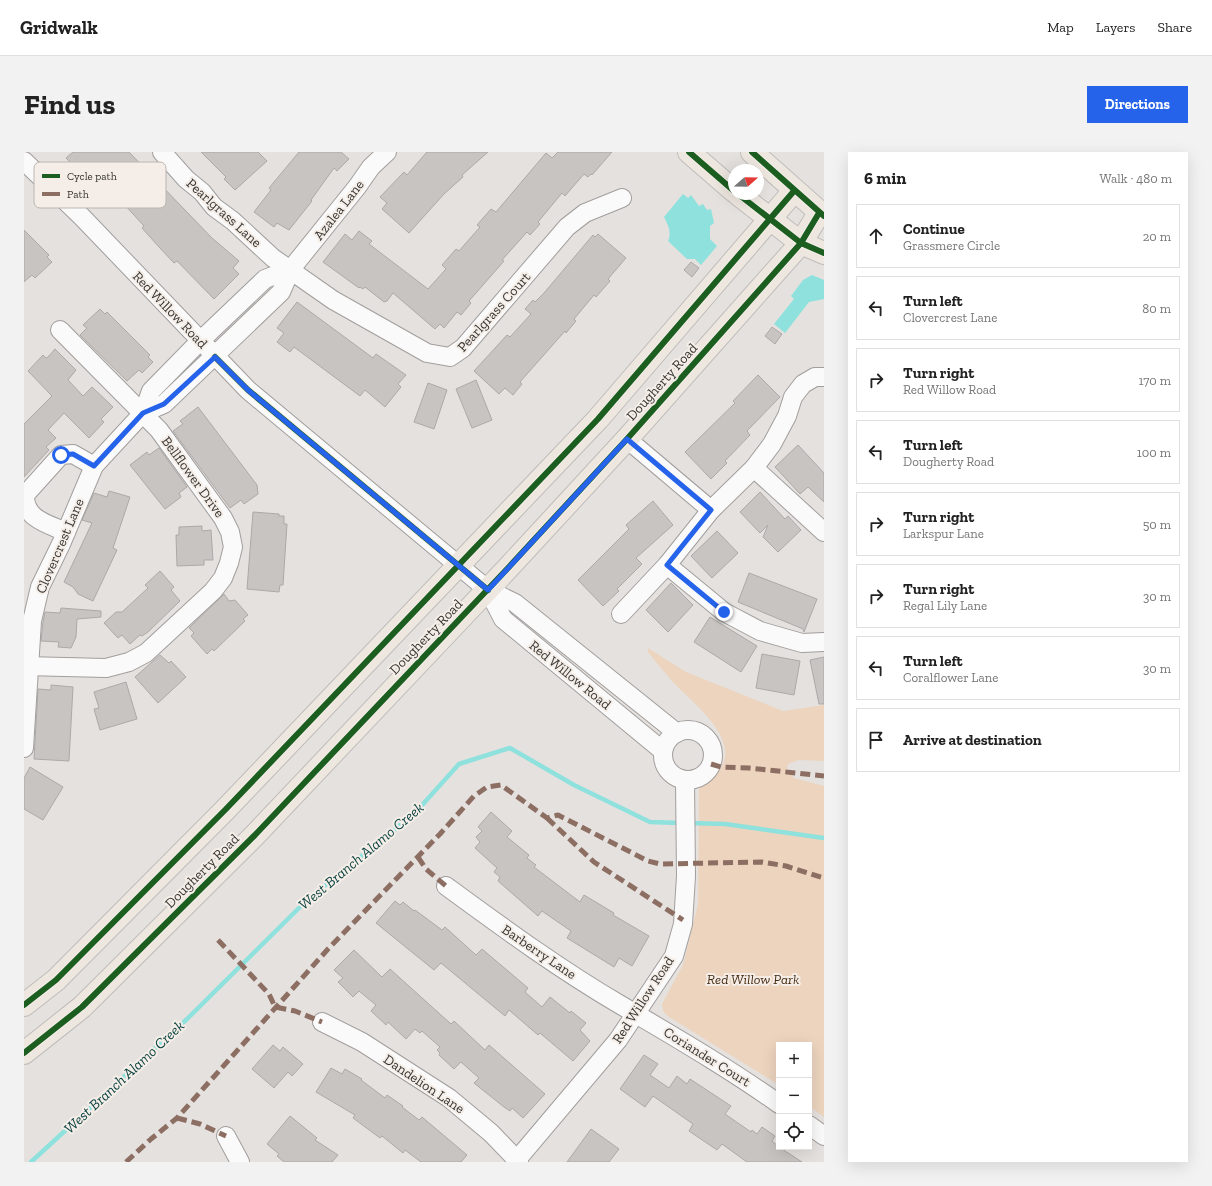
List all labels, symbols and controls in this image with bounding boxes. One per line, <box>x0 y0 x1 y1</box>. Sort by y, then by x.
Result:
text: Gridwalk <box>20 16 98 39</box>
text: Map <box>1047 19 1074 36</box>
text: Layers <box>1096 19 1135 36</box>
text: Share <box>1157 19 1192 36</box>
button: Directions <box>1087 86 1188 123</box>
text: Find us <box>24 88 115 121</box>
legend <box>34 162 166 208</box>
north arrow <box>728 164 764 200</box>
text: 6 min <box>864 168 906 188</box>
text: Cycle path <box>67 170 118 183</box>
text: Walk · 480 m <box>1100 171 1172 186</box>
street label: Pearlgrass Lane <box>183 175 265 251</box>
street label: Azalea Lane <box>310 176 368 243</box>
text: Path <box>67 188 90 201</box>
text: Continue <box>903 220 965 238</box>
icon: ahead <box>865 225 887 247</box>
text: 20 m <box>1143 229 1171 244</box>
text: Grassmere Circle <box>903 238 1000 253</box>
street label: Red Willow Road <box>129 268 211 352</box>
street label: Pearlgrass Court <box>454 268 535 355</box>
text: Turn left <box>903 292 963 310</box>
icon: left <box>865 297 887 319</box>
text: 80 m <box>1142 301 1171 316</box>
text: Clovercrest Lane <box>903 310 997 325</box>
street label: Dougherty Road <box>623 340 701 424</box>
text: Turn right <box>903 364 974 382</box>
icon: right <box>865 369 887 391</box>
text: 170 m <box>1138 373 1171 388</box>
text: Red Willow Road <box>903 382 996 397</box>
street label: Bellflower Drive <box>158 433 228 521</box>
text: Turn left <box>903 436 963 454</box>
icon: left <box>865 441 887 463</box>
text: 100 m <box>1137 445 1171 460</box>
route start <box>52 446 70 464</box>
text: Dougherty Road <box>903 454 994 469</box>
street label: Clovercrest Lane <box>32 496 88 596</box>
text: Turn right <box>903 508 974 526</box>
icon: right <box>865 513 887 535</box>
text: 50 m <box>1143 517 1171 532</box>
text: Larkspur Lane <box>903 526 984 541</box>
text: Turn right <box>903 580 974 598</box>
icon: right <box>865 585 887 607</box>
text: 30 m <box>1143 589 1171 604</box>
street label: Dougherty Road <box>386 596 466 678</box>
text: Regal Lily Lane <box>903 598 987 613</box>
route end <box>715 603 733 621</box>
street label: Red Willow Road <box>526 637 615 713</box>
text: Turn left <box>903 652 963 670</box>
icon: left <box>865 657 887 679</box>
text: 30 m <box>1143 661 1171 676</box>
text: Coralflower Lane <box>903 670 998 685</box>
icon: arrive <box>865 729 887 751</box>
text: Arrive at destination <box>903 731 1042 749</box>
water label: West Branch Alamo Creek <box>295 798 427 914</box>
street label: Dougherty Road <box>161 830 243 912</box>
street label: Barberry Lane <box>499 921 580 983</box>
street label: Red Willow Road <box>609 953 678 1047</box>
park label: Red Willow Park <box>707 971 799 988</box>
water label: West Branch Alamo Creek <box>60 1016 188 1137</box>
street label: Coriander Court <box>660 1024 754 1091</box>
map controls <box>776 1042 812 1150</box>
button: + <box>776 1042 812 1078</box>
street label: Dandelion Lane <box>380 1051 468 1118</box>
button: − <box>776 1078 812 1114</box>
button: locate <box>776 1114 812 1150</box>

